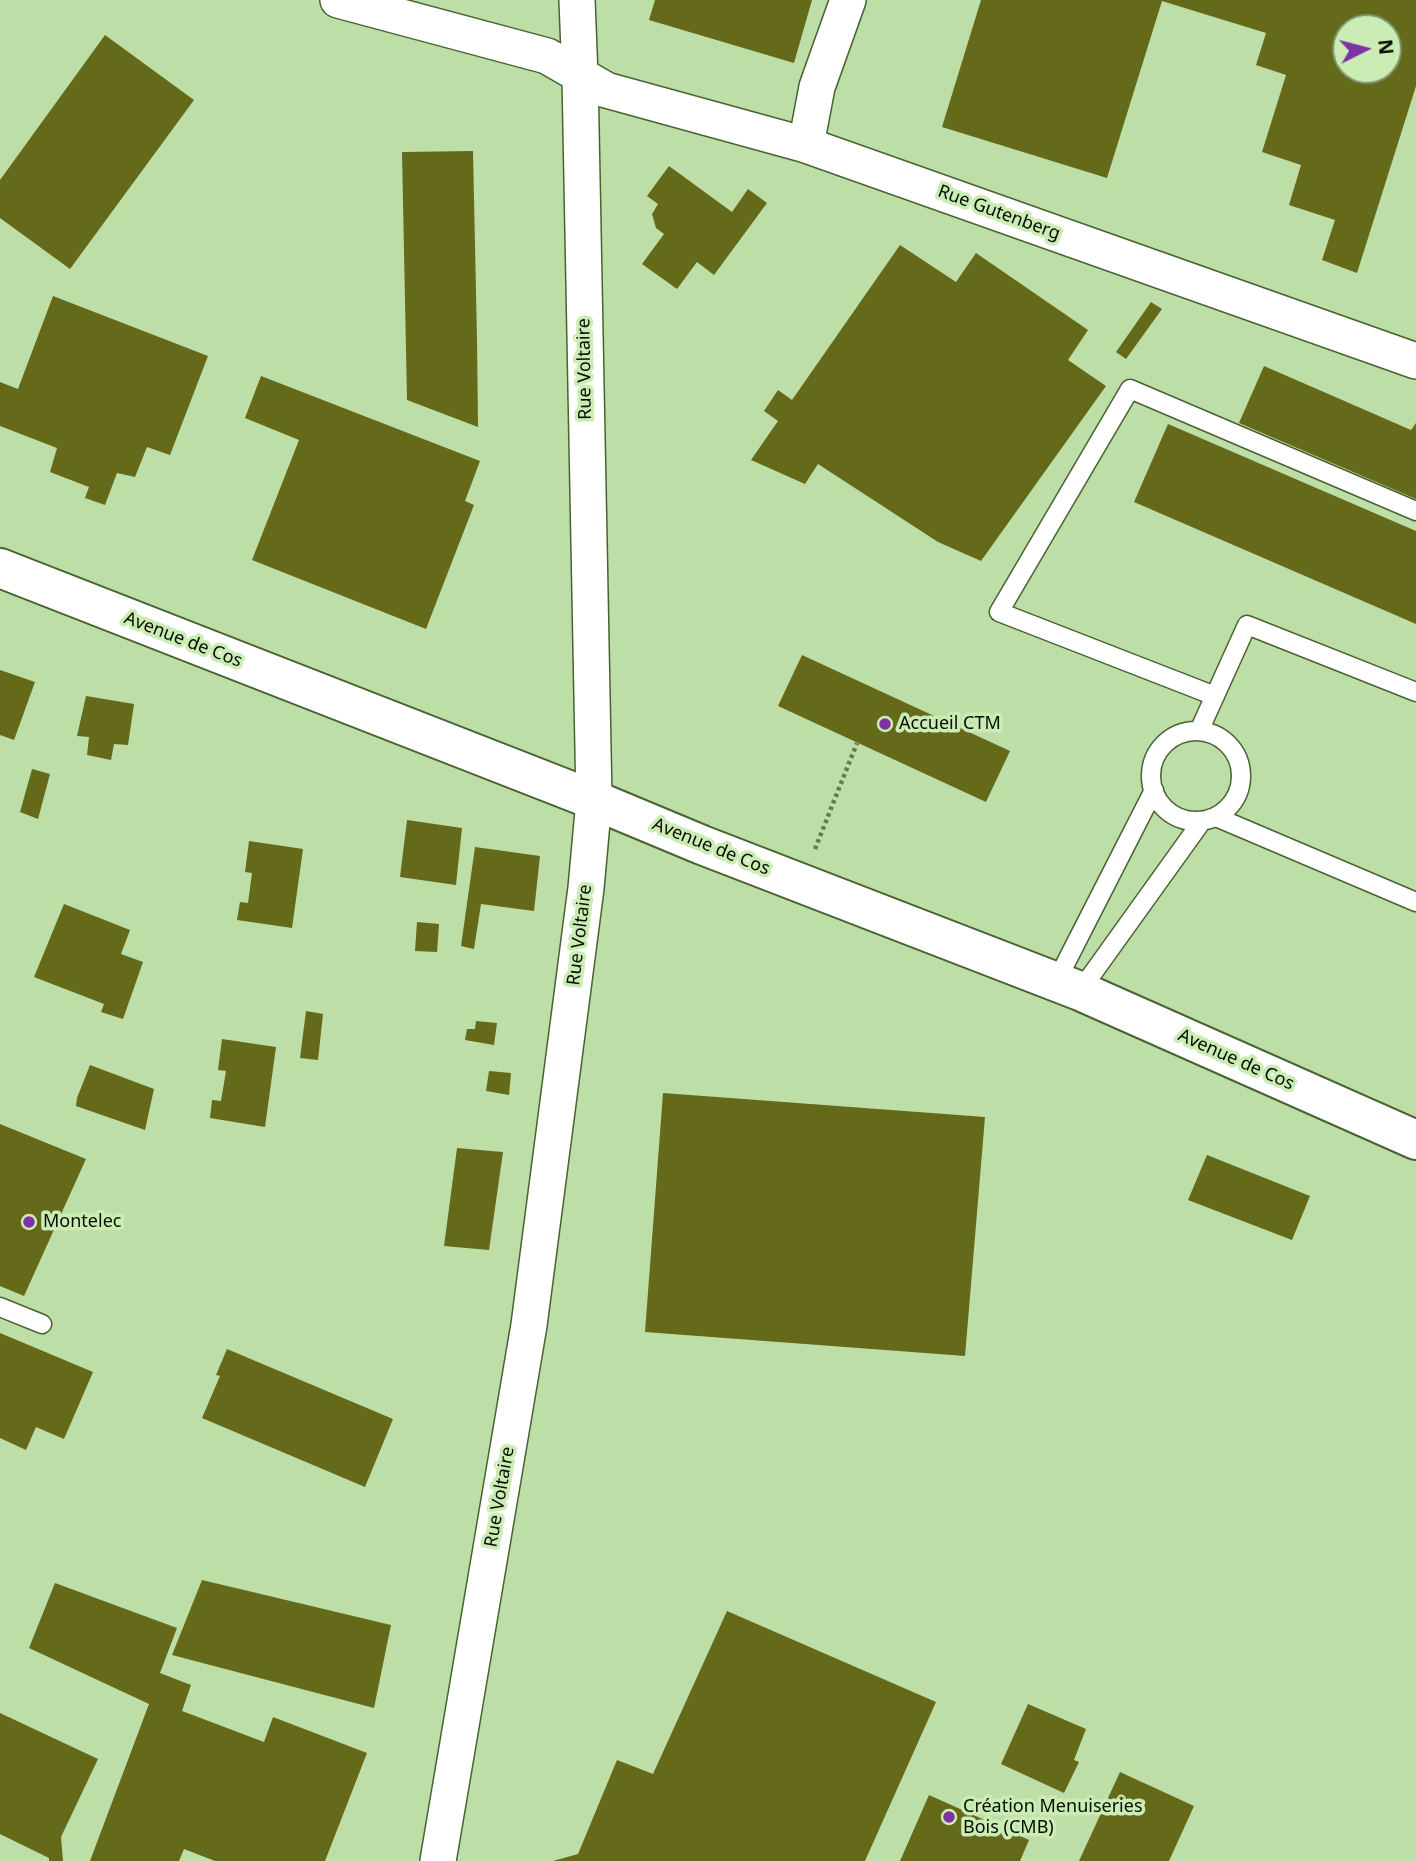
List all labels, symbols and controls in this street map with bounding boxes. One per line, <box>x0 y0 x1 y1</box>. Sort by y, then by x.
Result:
north arrow <box>1332 14 1402 84</box>
text: N <box>1372 38 1400 56</box>
street label: Rue Gutenberg <box>935 181 1063 245</box>
street label: Rue Voltaire <box>573 318 597 420</box>
street label: Avenue de Cos <box>121 608 245 672</box>
place label: Accueil CTM <box>899 713 1001 735</box>
marker: Accueil CTM <box>877 716 893 732</box>
street label: Avenue de Cos <box>649 814 773 880</box>
street label: Rue Voltaire <box>563 883 597 987</box>
street label: Avenue de Cos <box>1175 1025 1297 1095</box>
place label: Montelec <box>43 1211 121 1233</box>
marker: Montelec <box>21 1214 37 1230</box>
street label: Rue Voltaire <box>481 1445 519 1549</box>
place label: Création Menuiseries Bois (CMB) <box>963 1796 1143 1839</box>
marker: Création Menuiseries Bois (CMB) <box>941 1809 957 1825</box>

